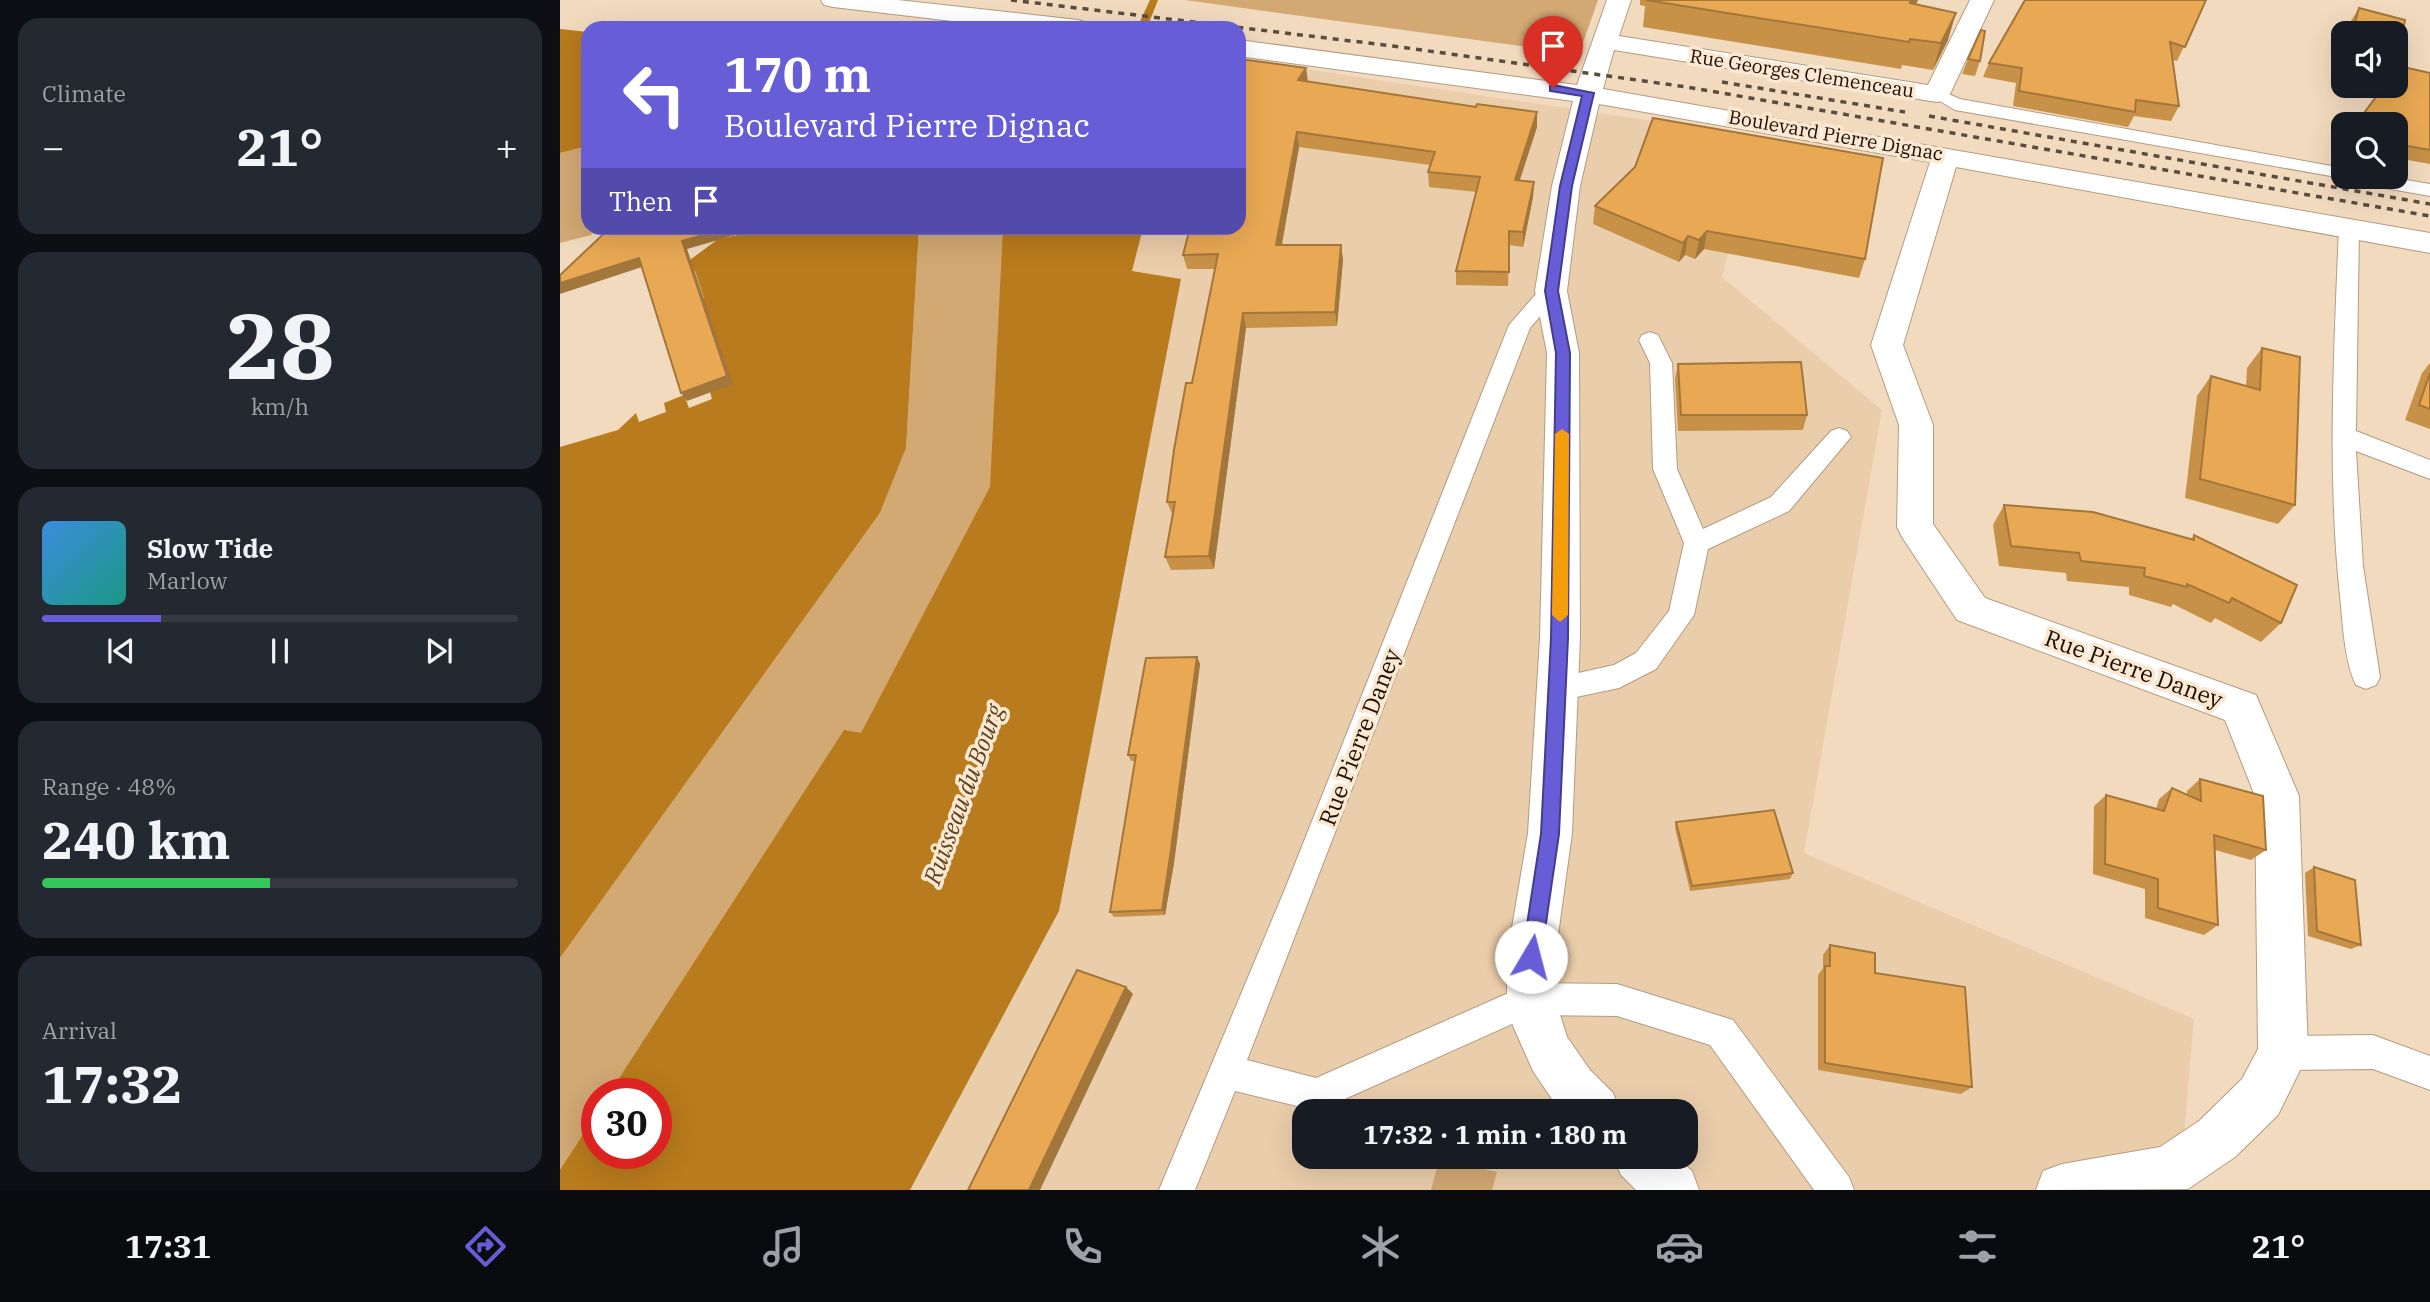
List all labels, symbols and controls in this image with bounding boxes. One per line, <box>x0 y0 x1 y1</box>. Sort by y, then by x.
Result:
pin <box>1523 16 1583 88</box>
map controls <box>2331 21 2408 189</box>
button: sound <box>2331 21 2408 98</box>
icon: arrive <box>1534 27 1572 65</box>
text: 170 m <box>724 42 871 105</box>
street label: Rue Georges Clemenceau <box>1688 43 1916 103</box>
icon: left <box>609 49 700 140</box>
text: Climate <box>42 78 126 108</box>
text: Boulevard Pierre Dignac <box>724 104 1090 146</box>
street label: Boulevard Pierre Dignac <box>1727 104 1945 166</box>
button: search <box>2331 112 2408 189</box>
text: 21° <box>237 113 323 180</box>
text: − <box>42 122 65 171</box>
text: + <box>495 122 518 171</box>
icon: arrive <box>687 182 725 220</box>
text: Then <box>609 184 673 218</box>
text: 28 <box>225 286 335 404</box>
text: km/h <box>251 391 309 421</box>
text: Slow Tide <box>147 531 273 565</box>
text: Marlow <box>147 565 227 595</box>
street label: Rue Pierre Daney <box>2041 622 2228 714</box>
icon: previous <box>102 632 140 670</box>
icon: pause <box>261 632 299 670</box>
icon: next <box>420 632 458 670</box>
street label: Rue Pierre Daney <box>1311 644 1407 830</box>
water label: Ruisseau du Bourg <box>915 699 1011 889</box>
text: Range · 48% <box>42 771 176 801</box>
text: 240 km <box>42 806 231 873</box>
position arrow <box>1494 920 1568 994</box>
text: Arrival <box>42 1015 117 1045</box>
text: 17:32 <box>42 1050 183 1117</box>
speed limit sign: 30 <box>581 1078 672 1169</box>
text: 17:32 · 1 min · 180 m <box>1363 1117 1627 1151</box>
icon: directions <box>461 1222 510 1271</box>
icon: music <box>759 1222 808 1271</box>
icon: phone <box>1058 1222 1107 1271</box>
icon: climate <box>1356 1222 1405 1271</box>
icon: car <box>1655 1222 1704 1271</box>
icon: filters <box>1953 1222 2002 1271</box>
text: 17:31 <box>125 1225 211 1267</box>
text: 21° <box>2252 1225 2305 1267</box>

